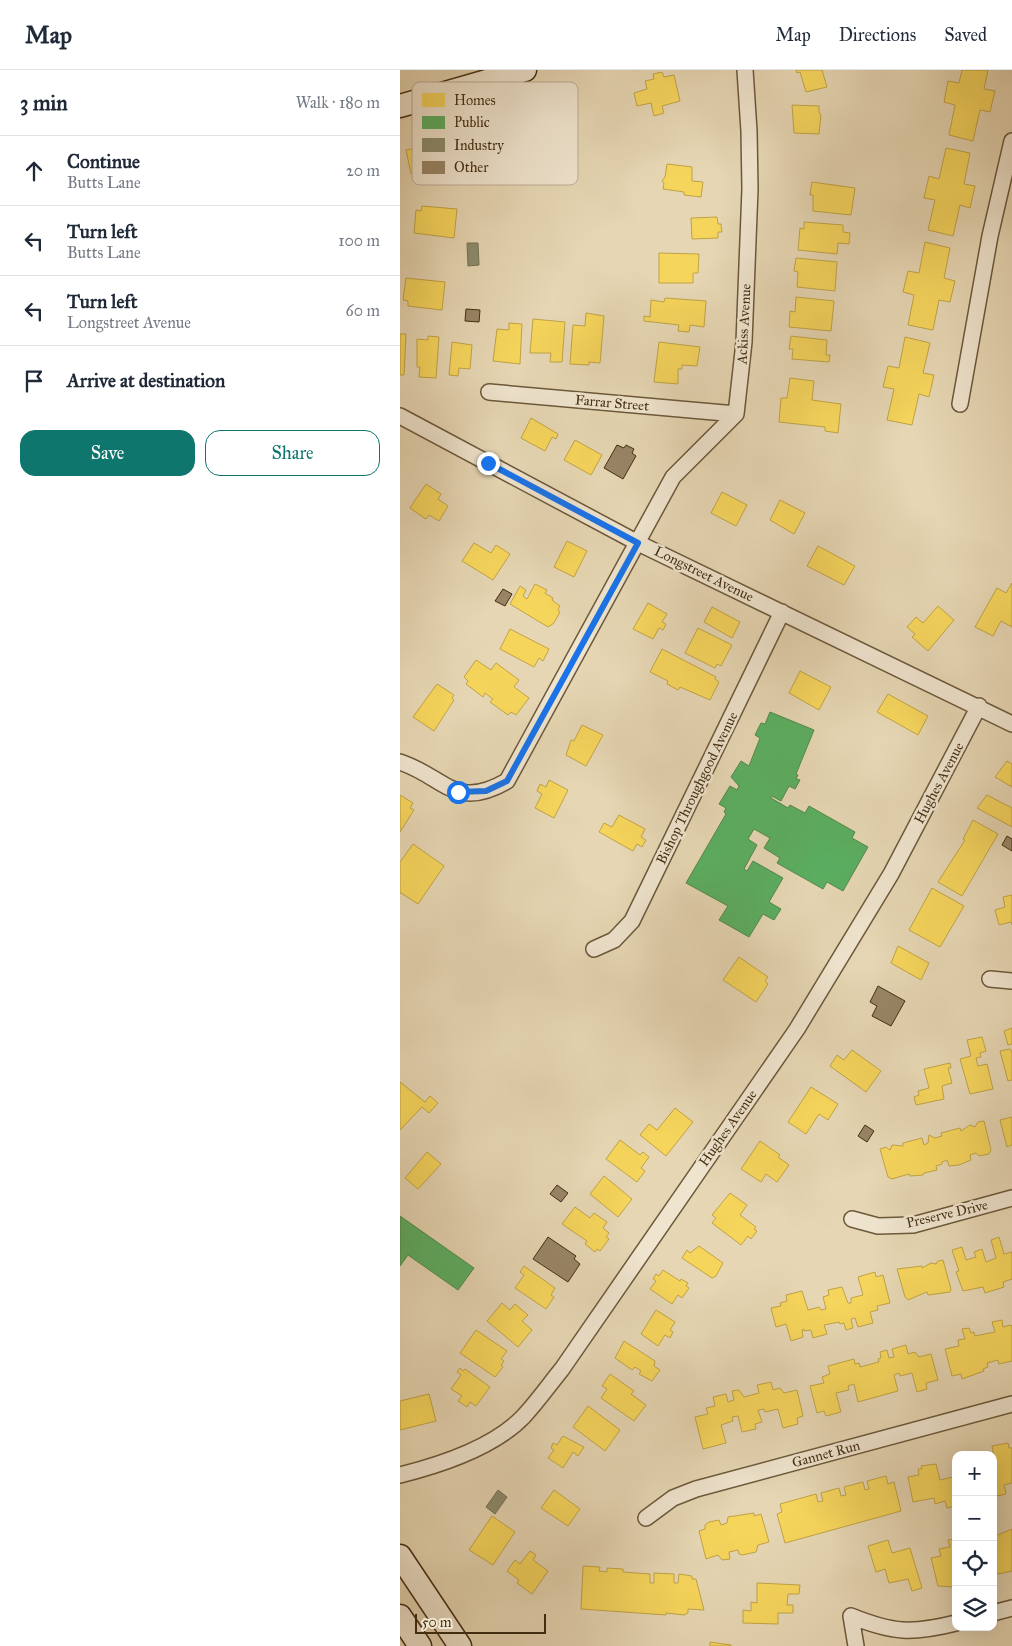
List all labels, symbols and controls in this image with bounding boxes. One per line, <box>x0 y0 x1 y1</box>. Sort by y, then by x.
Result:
text: Map <box>25 20 72 50</box>
text: Map <box>775 24 811 46</box>
text: Directions <box>839 24 916 46</box>
text: Saved <box>944 24 987 46</box>
legend <box>412 82 578 185</box>
text: 3 min <box>20 90 68 116</box>
text: Homes <box>454 92 496 109</box>
text: Walk · 180 m <box>296 93 380 112</box>
text: Public <box>454 114 490 131</box>
text: Industry <box>454 137 504 154</box>
text: Continue <box>67 150 140 173</box>
icon: ahead <box>20 157 48 185</box>
text: Other <box>454 159 489 176</box>
text: 20 m <box>346 161 380 180</box>
text: Butts Lane <box>67 173 141 192</box>
text: Turn left <box>67 220 137 243</box>
icon: left <box>20 227 48 255</box>
text: 100 m <box>338 231 380 250</box>
text: Butts Lane <box>67 243 141 262</box>
street label: Ackiss Avenue <box>733 283 755 366</box>
text: Turn left <box>67 290 137 313</box>
icon: left <box>20 297 48 325</box>
text: 60 m <box>346 301 380 320</box>
text: Longstreet Avenue <box>67 313 191 332</box>
icon: arrive <box>20 367 48 395</box>
text: Arrive at destination <box>67 369 225 392</box>
street label: Farrar Street <box>574 391 650 415</box>
button: Save <box>20 430 195 476</box>
button: Share <box>205 430 380 476</box>
route end <box>477 452 500 475</box>
street label: Longstreet Avenue <box>652 543 757 605</box>
street label: Bishop Throughgood Avenue <box>653 709 741 867</box>
street label: Hughes Avenue <box>910 739 968 827</box>
route start <box>447 781 470 804</box>
street label: Hughes Avenue <box>695 1086 761 1170</box>
street label: Preserve Drive <box>905 1196 990 1232</box>
street label: Gannet Run <box>790 1437 862 1471</box>
map controls <box>952 1451 997 1631</box>
button: + <box>952 1451 997 1496</box>
button: − <box>952 1496 997 1541</box>
button: locate <box>952 1541 997 1586</box>
button: layers <box>952 1586 997 1631</box>
scale bar <box>415 1611 546 1634</box>
text: 50 m <box>422 1614 451 1631</box>

